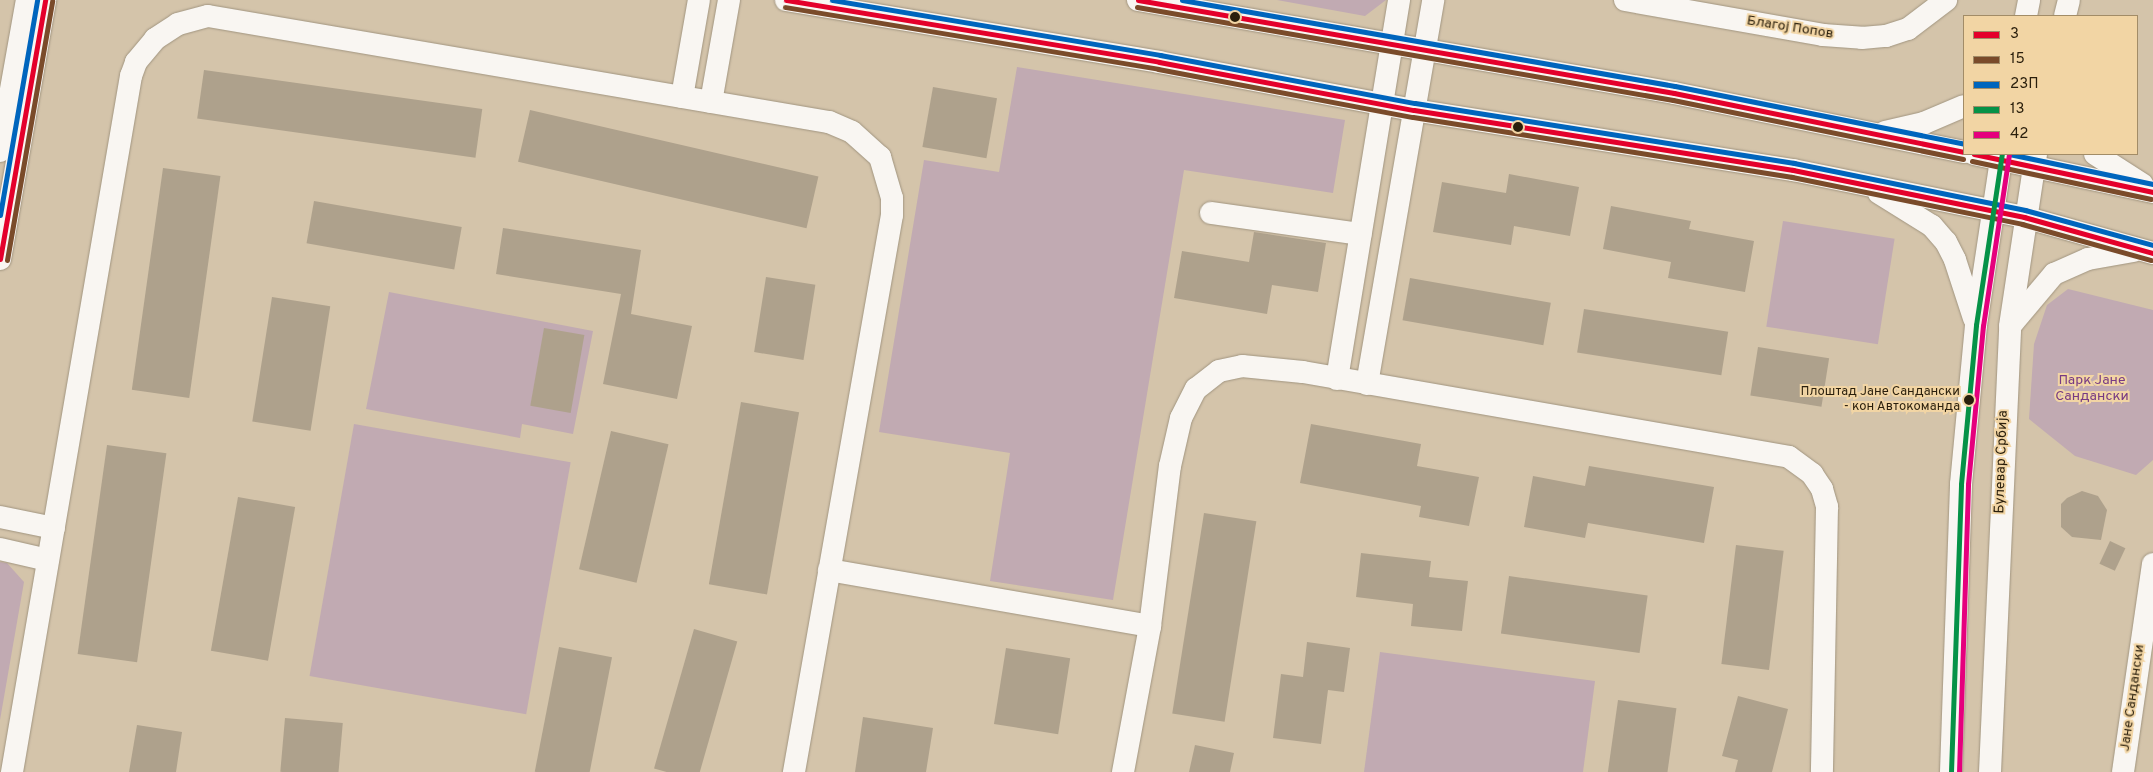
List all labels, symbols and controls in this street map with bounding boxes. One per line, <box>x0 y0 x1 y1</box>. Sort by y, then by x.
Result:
unlabelled marker <box>1230 12 1240 22</box>
street label: Благој Попов <box>1745 13 1835 43</box>
legend <box>1963 15 2138 155</box>
text: 3 <box>2010 25 2019 44</box>
text: 15 <box>2010 50 2025 69</box>
text: 23П <box>2010 75 2039 94</box>
text: 13 <box>2010 100 2025 119</box>
unlabelled marker <box>1513 122 1523 132</box>
text: 42 <box>2010 125 2029 144</box>
park label: Парк Јане Сандански <box>2055 373 2129 406</box>
place label: Плоштад Јане Сандански - кон Автокоманда <box>1800 385 1960 416</box>
marker: Плоштад Јане Сандански - кон Автокоманда <box>1964 395 1974 405</box>
street label: Булевар Србија <box>1992 410 2012 514</box>
street label: Јане Сандански <box>2117 644 2149 752</box>

